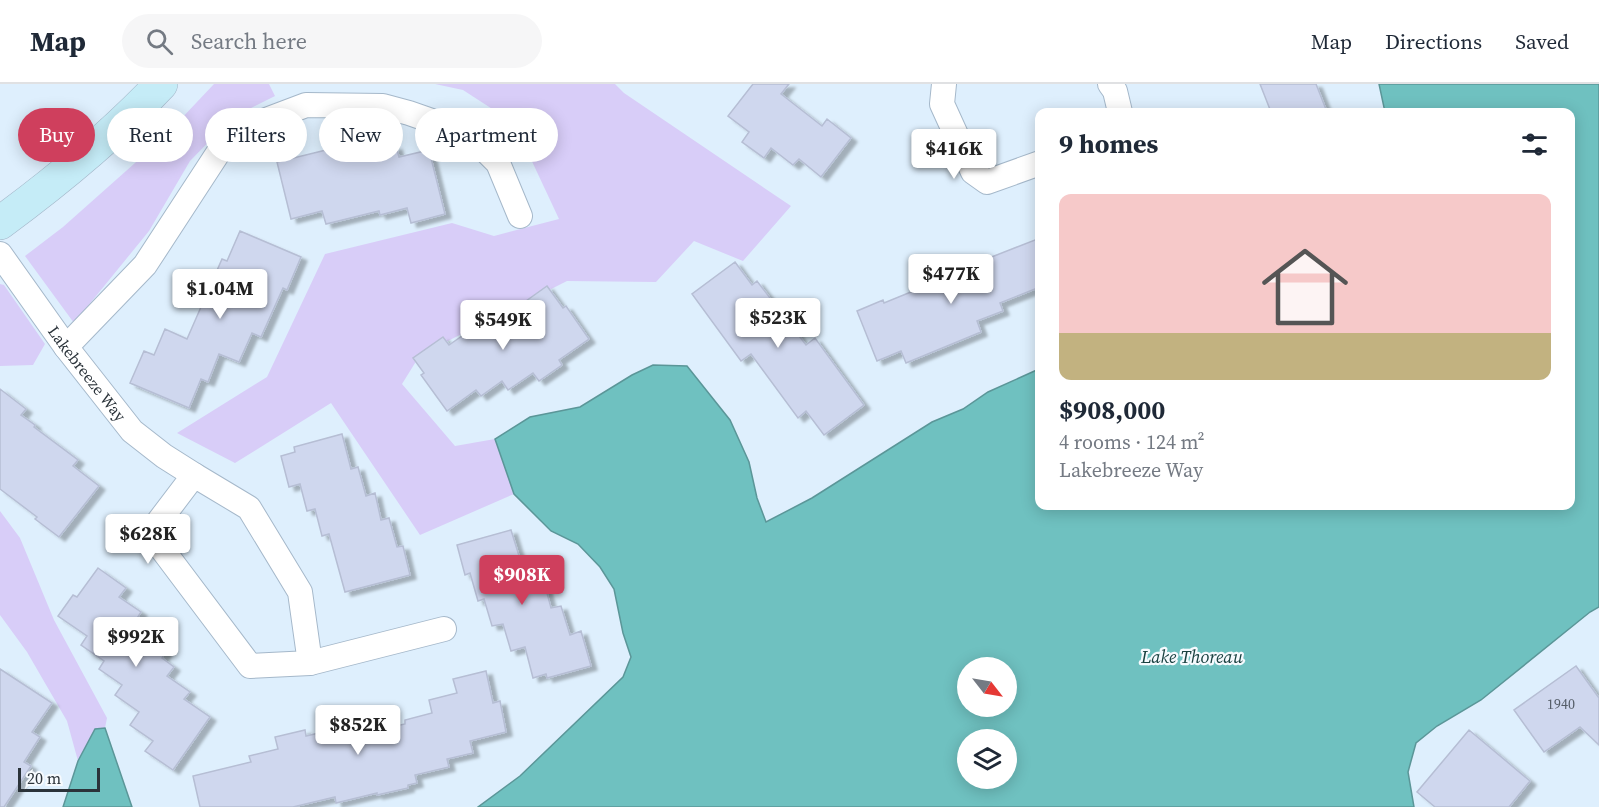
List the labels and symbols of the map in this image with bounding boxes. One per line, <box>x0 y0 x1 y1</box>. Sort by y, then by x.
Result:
pin: $416K <box>912 129 996 180</box>
pin: $477K <box>909 254 993 305</box>
pin: $1.04M <box>171 269 269 320</box>
pin: $523K <box>736 298 820 349</box>
pin: $549K <box>461 300 545 351</box>
street label: Lakebreeze Way <box>43 321 132 427</box>
pin: $628K <box>106 514 190 565</box>
pin: $908K <box>480 555 564 606</box>
pin: $992K <box>94 617 178 668</box>
water label: Lake Thoreau <box>1140 644 1244 669</box>
north arrow <box>957 657 1017 717</box>
house number: 1940 <box>1547 694 1575 714</box>
pin: $852K <box>316 705 400 756</box>
scale bar <box>18 765 100 792</box>

